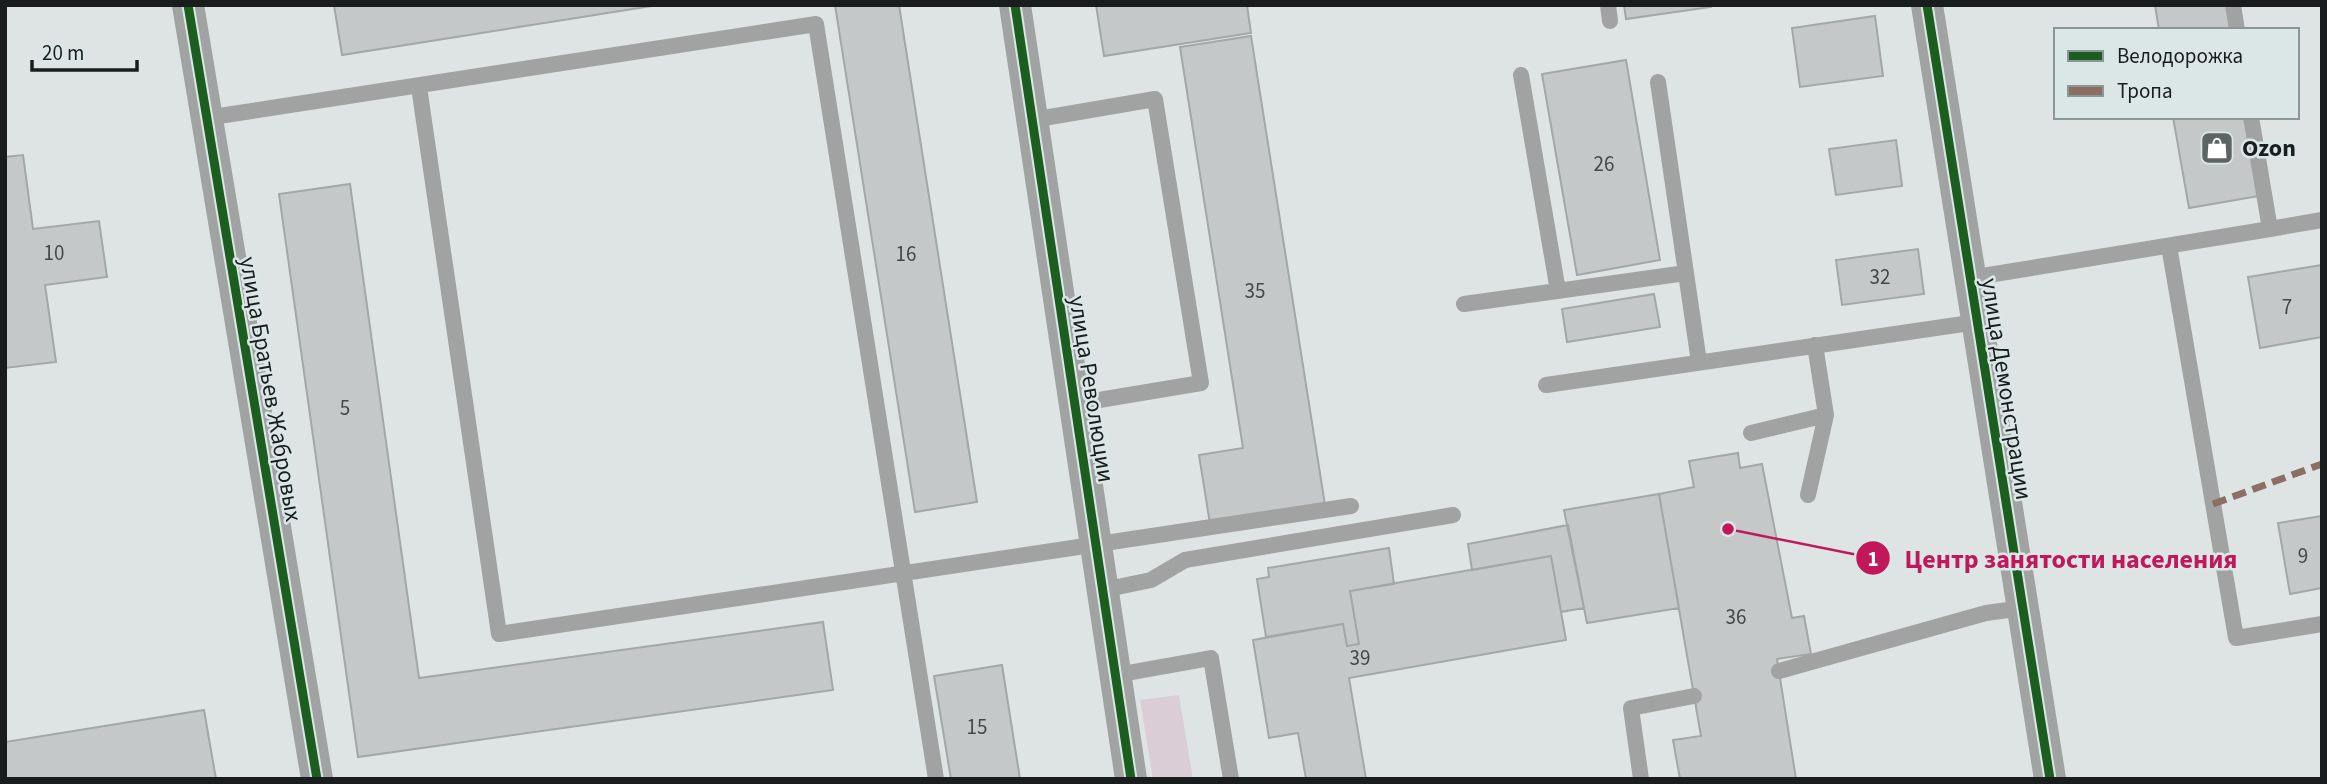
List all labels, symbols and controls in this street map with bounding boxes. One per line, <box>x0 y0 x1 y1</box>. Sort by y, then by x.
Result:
scale bar <box>32 28 136 72</box>
legend <box>2054 28 2299 119</box>
text: 20 m <box>42 38 84 68</box>
text: Велодорожка <box>2117 41 2243 71</box>
text: Тропа <box>2117 76 2173 106</box>
shop icon: Ozon <box>2198 129 2236 167</box>
place label: Ozon <box>2242 131 2296 166</box>
house number: 26 <box>1594 149 1614 179</box>
house number: 10 <box>44 238 64 268</box>
house number: 16 <box>896 239 916 269</box>
street label: улица Братьев Жабровых <box>230 254 311 525</box>
house number: 32 <box>1870 262 1890 292</box>
house number: 35 <box>1245 276 1265 306</box>
street label: улица Демонстрации <box>1972 276 2041 503</box>
house number: 7 <box>2282 292 2292 322</box>
street label: улица Революции <box>1059 293 1124 485</box>
house number: 5 <box>340 393 350 423</box>
callout: Центр занятости населения <box>1856 535 2252 582</box>
text: Центр занятости населения <box>1904 541 2238 578</box>
house number: 9 <box>2298 541 2308 571</box>
text: 1 <box>1867 544 1879 574</box>
house number: 36 <box>1726 602 1746 632</box>
house number: 39 <box>1350 643 1370 673</box>
house number: 15 <box>967 712 987 742</box>

